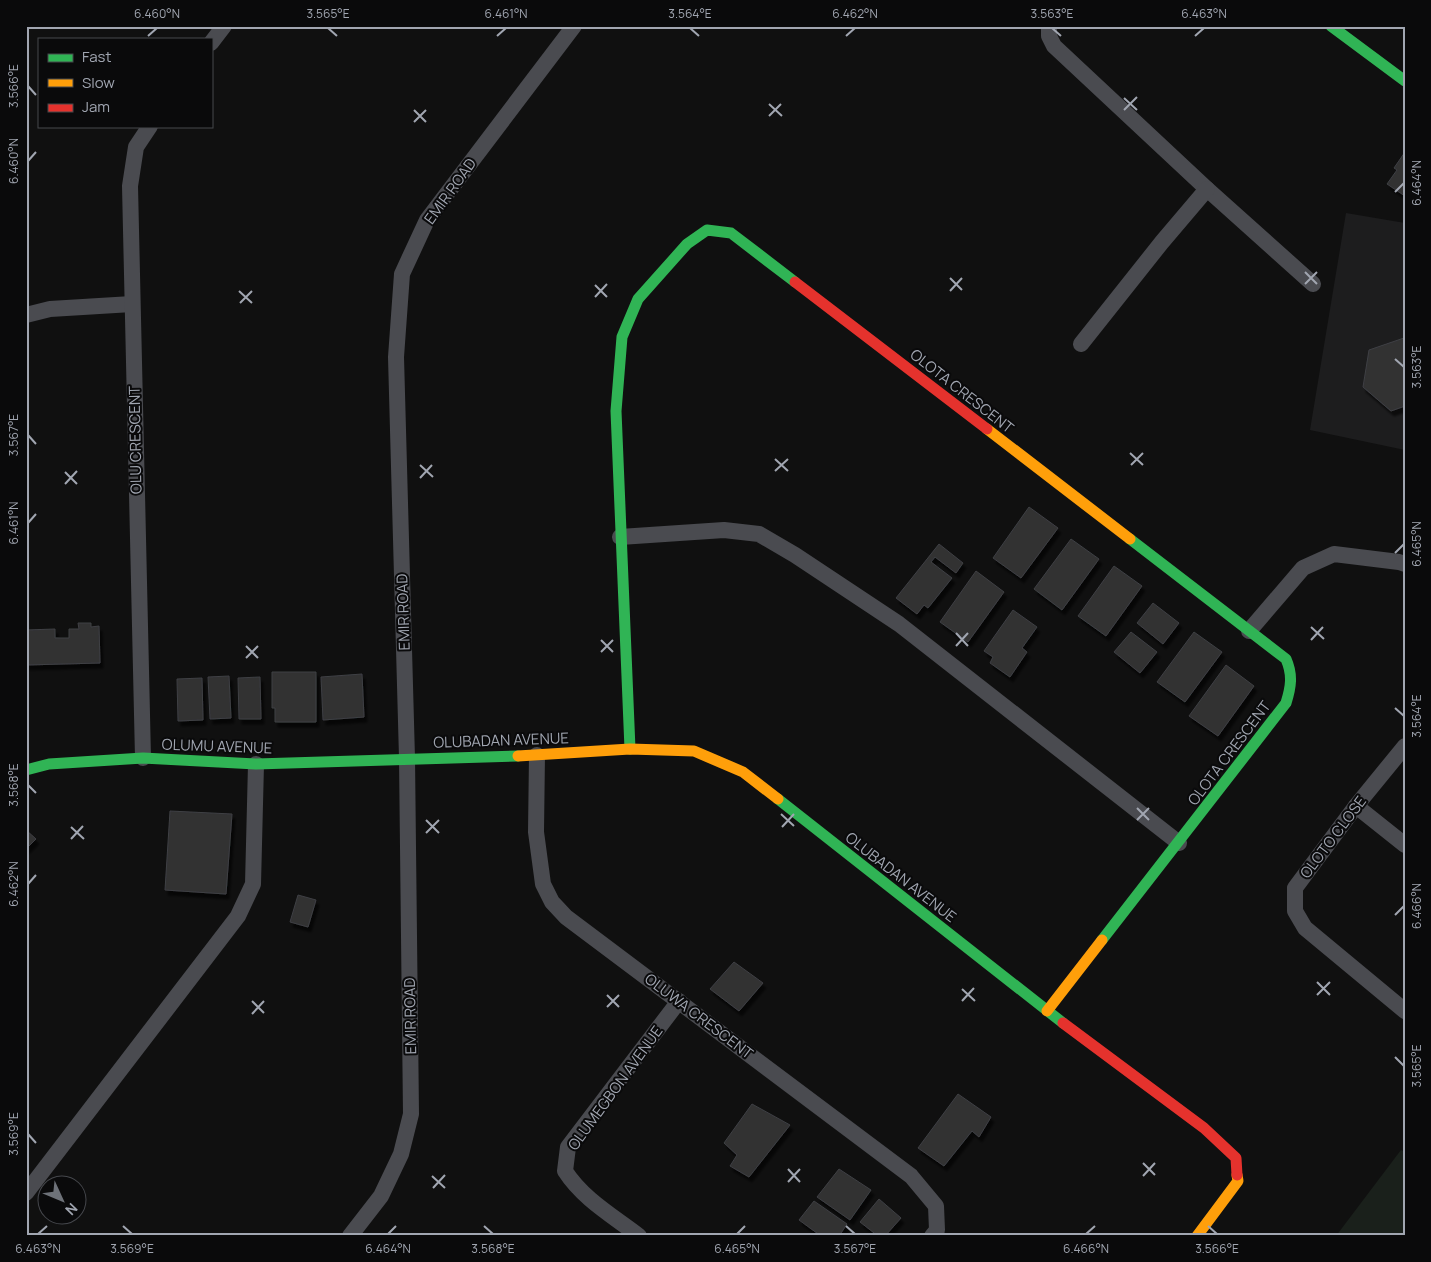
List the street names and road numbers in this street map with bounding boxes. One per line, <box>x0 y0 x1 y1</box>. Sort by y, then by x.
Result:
street label: EMIR ROAD <box>419 154 481 228</box>
street label: OLOTA CRESCENT <box>906 344 1018 438</box>
street label: OLU CRESCENT <box>124 386 146 494</box>
street label: EMIR ROAD <box>391 573 415 651</box>
street label: OLOTA CRESCENT <box>1183 696 1275 810</box>
street label: OLUBADAN AVENUE <box>433 727 569 753</box>
street label: OLUMU AVENUE <box>161 734 273 758</box>
street label: OLOTO CLOSE <box>1295 791 1371 883</box>
street label: OLUBADAN AVENUE <box>841 827 961 927</box>
street label: OLUWA CRESCENT <box>641 968 758 1064</box>
street label: EMIR ROAD <box>399 977 421 1055</box>
street label: OLUMEGBON AVENUE <box>563 1022 667 1154</box>

